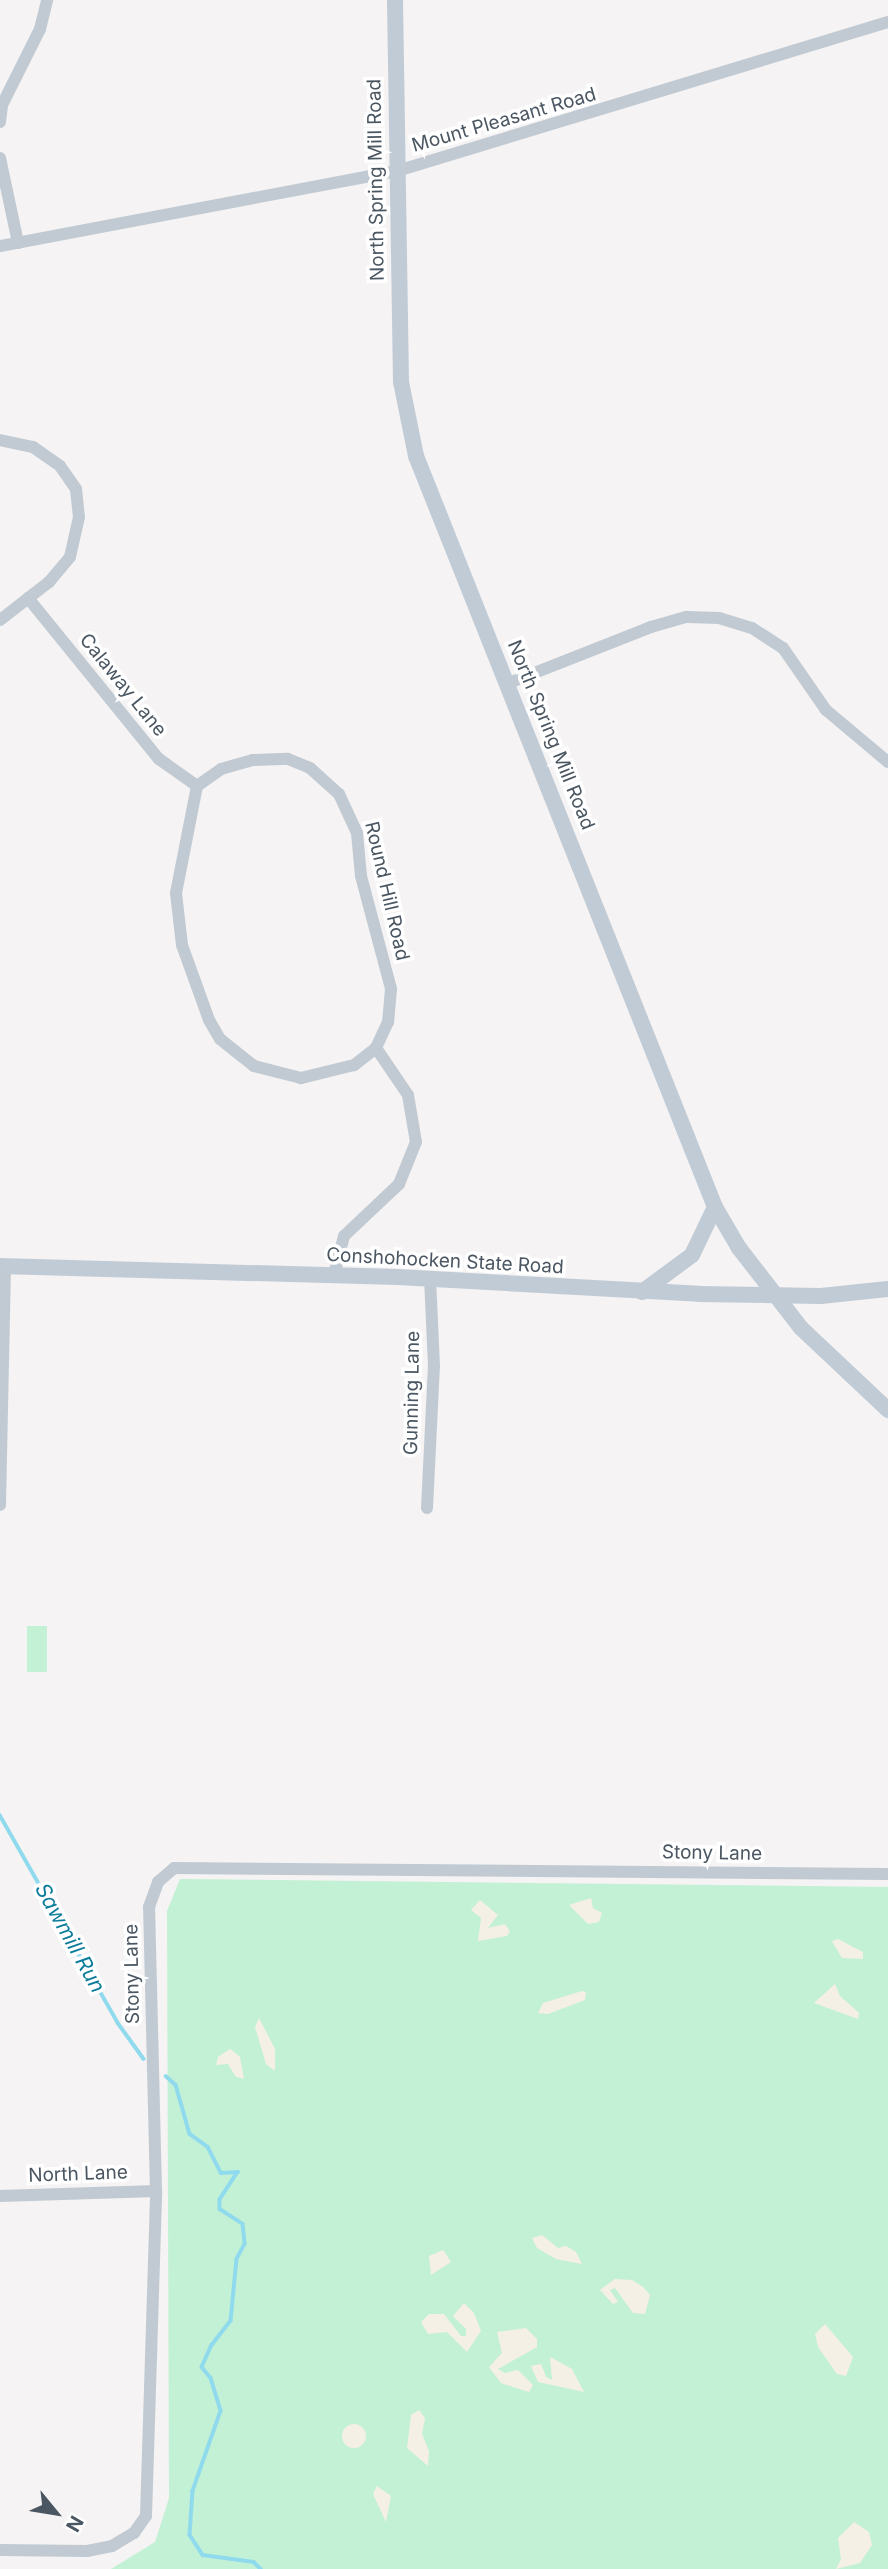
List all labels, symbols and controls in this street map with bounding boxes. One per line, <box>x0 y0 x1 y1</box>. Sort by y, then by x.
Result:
street label: North Spring Mill Road <box>363 79 389 281</box>
street label: Mount Pleasant Road <box>409 83 599 157</box>
street label: Calaway Lane <box>75 629 171 741</box>
street label: North Spring Mill Road <box>503 637 599 833</box>
street label: Round Hill Road <box>360 819 414 963</box>
street label: Conshohocken State Road <box>326 1243 564 1279</box>
street label: Gunning Lane <box>400 1331 424 1455</box>
street label: Stony Lane <box>662 1841 762 1865</box>
water label: Sawmill Run <box>30 1879 110 1997</box>
street label: Stony Lane <box>120 1924 144 2024</box>
street label: North Lane <box>28 2161 128 2187</box>
north arrow <box>21 2478 91 2548</box>
text: N <box>61 2512 88 2536</box>

